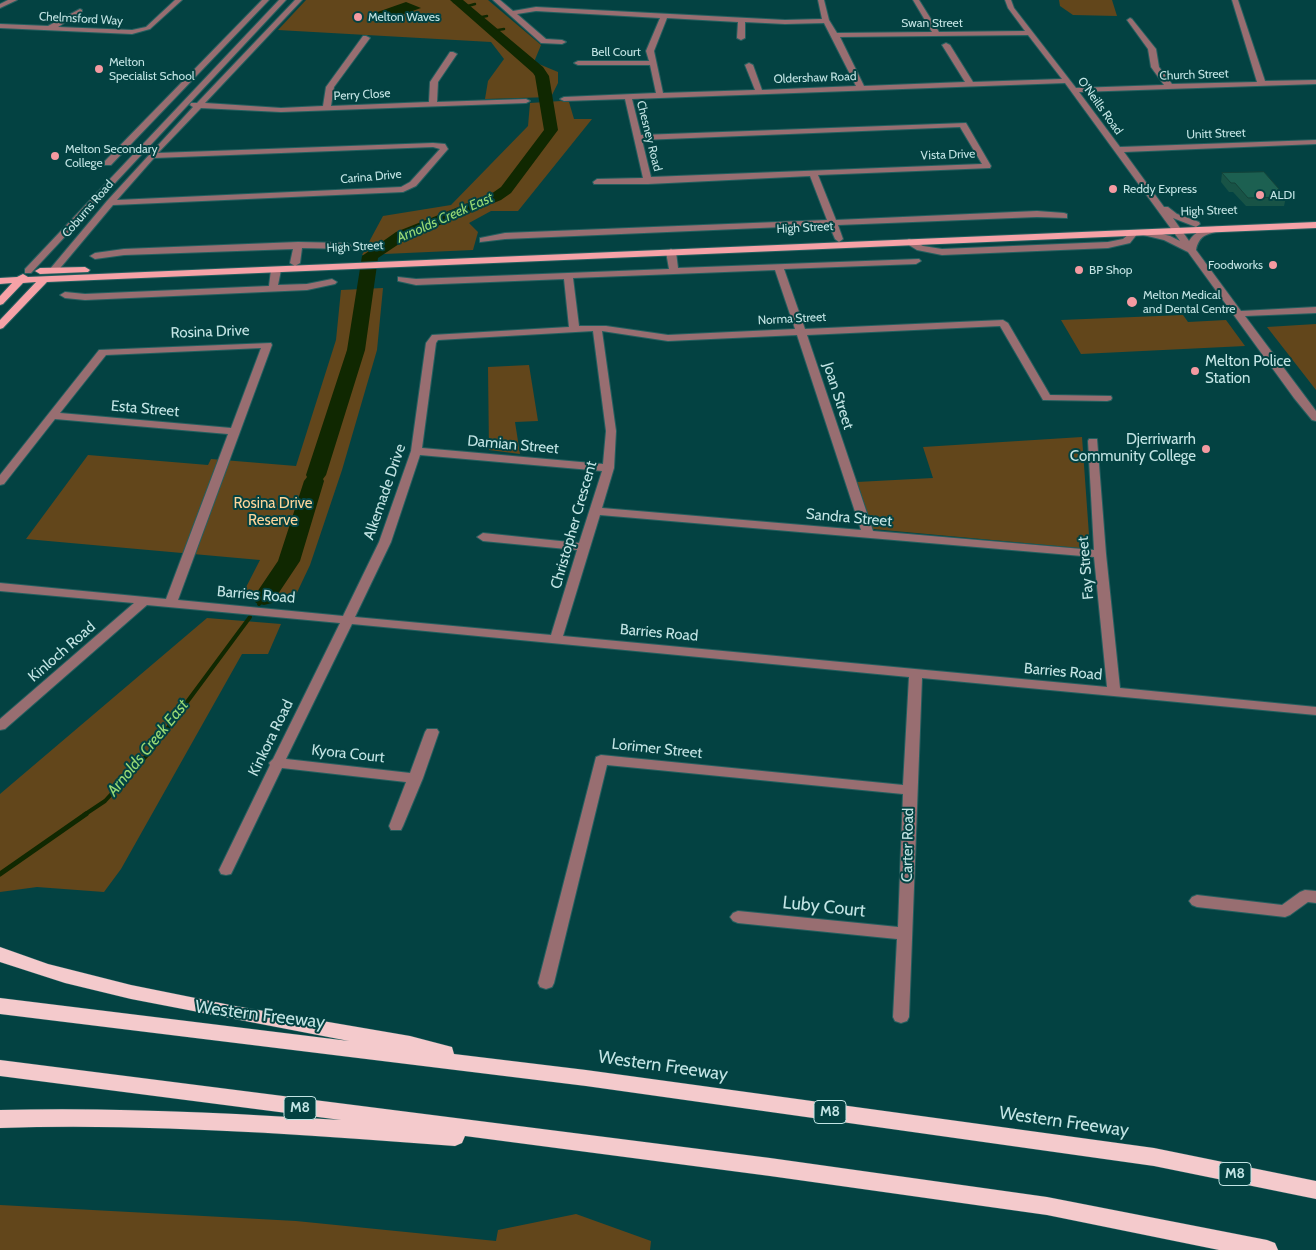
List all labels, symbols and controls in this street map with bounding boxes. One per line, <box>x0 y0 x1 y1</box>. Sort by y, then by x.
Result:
street label: Chelmsford Way <box>39 10 123 28</box>
place label: Melton Waves <box>368 10 440 24</box>
marker: Melton Waves <box>352 11 364 23</box>
street label: Swan Street <box>901 16 963 30</box>
street label: Bell Court <box>591 45 641 59</box>
place label: Melton Specialist School <box>109 55 195 83</box>
marker: Melton Specialist School <box>93 63 105 75</box>
street label: Church Street <box>1159 67 1229 83</box>
street label: Oldershaw Road <box>773 69 857 87</box>
street label: O'Neills Road <box>1074 74 1126 138</box>
street label: Perry Close <box>333 86 391 104</box>
street label: Chesney Road <box>633 99 665 173</box>
street label: Unitt Street <box>1186 126 1246 142</box>
place label: Melton Secondary College <box>65 142 158 170</box>
street label: Vista Drive <box>920 147 976 163</box>
marker: Melton Secondary College <box>49 150 61 162</box>
street label: Carina Drive <box>340 167 402 187</box>
street label: Coburns Road <box>59 177 117 241</box>
place label: Reddy Express <box>1123 182 1197 196</box>
marker: Reddy Express <box>1107 183 1119 195</box>
place label: ALDI <box>1270 188 1295 202</box>
water label: Arnolds Creek East <box>394 189 496 247</box>
marker: ALDI <box>1254 189 1266 201</box>
street label: High Street <box>1180 203 1238 219</box>
street label: High Street <box>776 219 834 237</box>
street label: High Street <box>326 238 384 256</box>
place label: Foodworks <box>1208 258 1263 272</box>
marker: Foodworks <box>1267 259 1279 271</box>
place label: BP Shop <box>1089 263 1132 277</box>
marker: BP Shop <box>1073 264 1085 276</box>
place label: Melton Medical and Dental Centre <box>1143 288 1235 316</box>
marker: Melton Medical and Dental Centre <box>1125 295 1139 309</box>
street label: Norma Street <box>757 310 827 328</box>
street label: Rosina Drive <box>170 322 250 342</box>
place label: Melton Police Station <box>1205 353 1291 388</box>
street label: Joan Street <box>819 360 857 432</box>
marker: Melton Police Station <box>1189 365 1201 377</box>
street label: Esta Street <box>110 397 180 421</box>
place label: Djerriwarrh Community College <box>1070 431 1196 466</box>
street label: Damian Street <box>466 432 560 458</box>
street label: Alkemade Drive <box>360 442 410 542</box>
marker: Djerriwarrh Community College <box>1200 443 1212 455</box>
street label: Christopher Crescent <box>547 459 601 591</box>
park label: Rosina Drive Reserve <box>233 495 313 530</box>
street label: Sandra Street <box>805 505 893 531</box>
street label: Fay Street <box>1074 536 1098 600</box>
street label: Barries Road <box>216 583 296 607</box>
street label: Kinloch Road <box>25 618 99 686</box>
street label: Barries Road <box>619 621 699 645</box>
street label: Barries Road <box>1023 660 1103 684</box>
water label: Arnolds Creek East <box>103 696 193 800</box>
street label: Kinkora Road <box>245 697 297 779</box>
street label: Lorimer Street <box>611 735 703 763</box>
street label: Kyora Court <box>311 741 385 767</box>
street label: Carter Road <box>898 808 918 882</box>
street label: Luby Court <box>782 892 866 922</box>
street label: Western Freeway <box>194 996 326 1034</box>
street label: Western Freeway <box>597 1046 729 1086</box>
road number: M8 <box>284 1096 316 1120</box>
road number: M8 <box>814 1100 846 1124</box>
street label: Western Freeway <box>998 1102 1130 1142</box>
road number: M8 <box>1219 1162 1251 1186</box>

